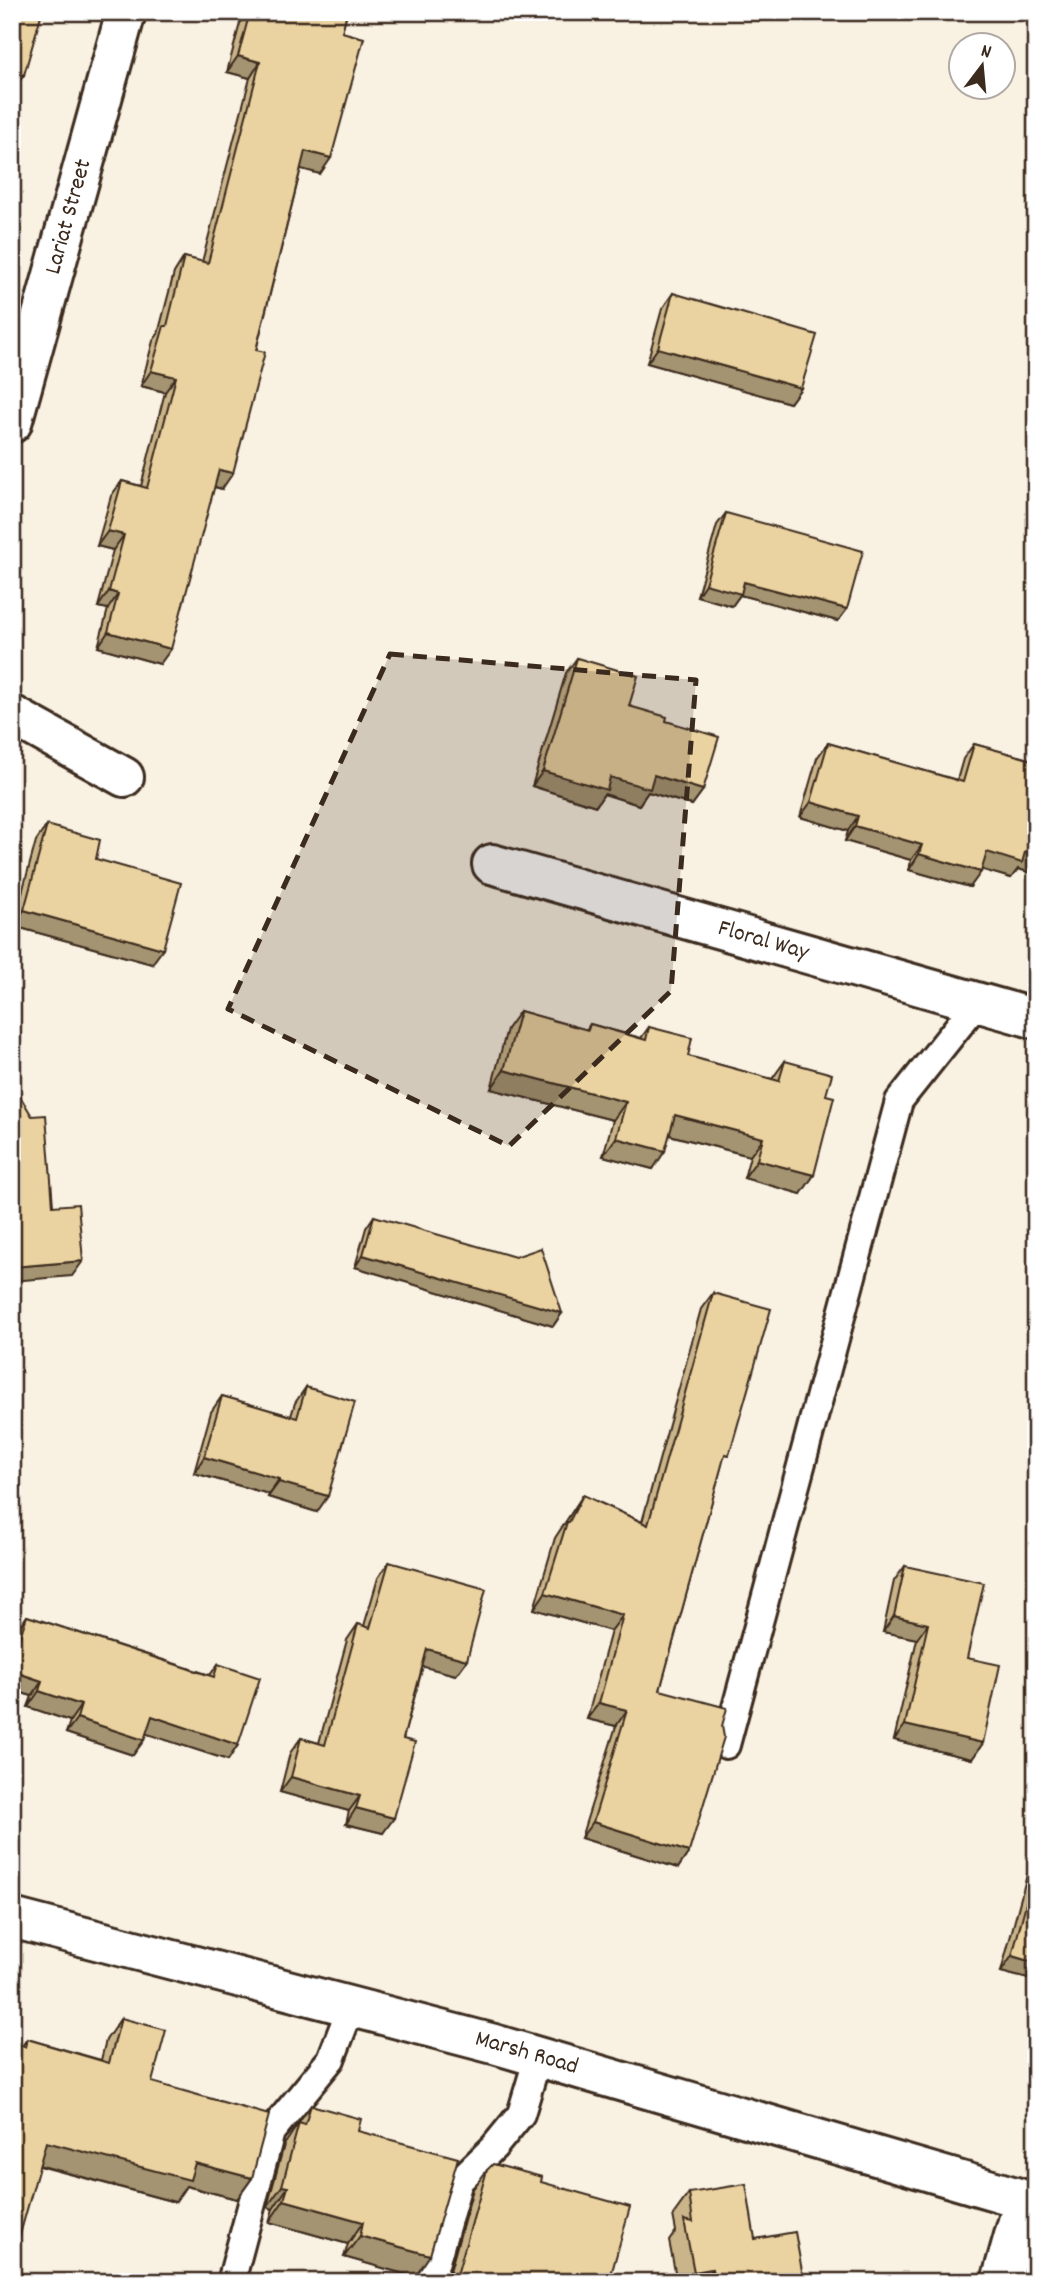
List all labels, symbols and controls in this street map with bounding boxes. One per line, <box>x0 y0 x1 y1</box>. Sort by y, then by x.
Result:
north arrow <box>946 32 1016 102</box>
text: N <box>977 39 994 67</box>
street label: Lariat Street <box>37 155 101 278</box>
street label: Floral Way <box>714 912 814 971</box>
street label: Marsh Road <box>471 2023 582 2085</box>

